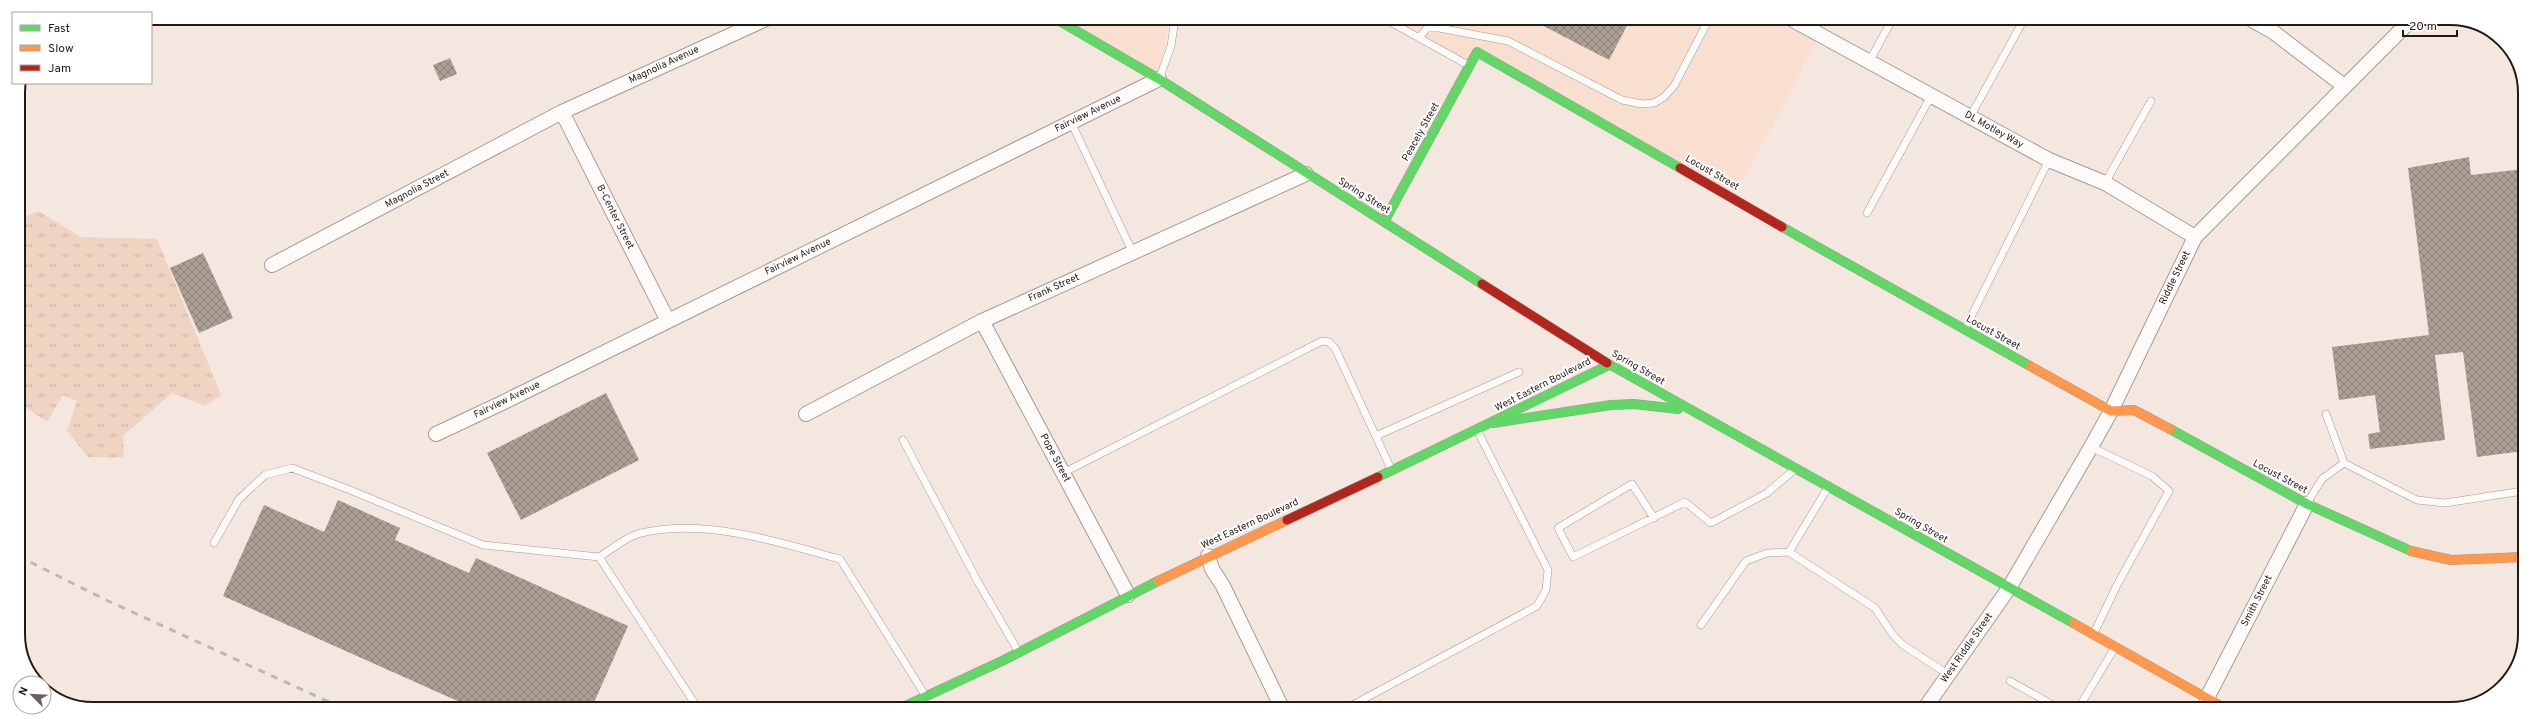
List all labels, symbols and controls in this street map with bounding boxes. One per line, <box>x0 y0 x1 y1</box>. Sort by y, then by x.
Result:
legend <box>12 12 152 84</box>
scale bar <box>2403 12 2457 38</box>
text: 20 m <box>2409 19 2437 35</box>
text: Fast <box>48 21 70 37</box>
text: Slow <box>48 41 74 57</box>
street label: Magnolia Avenue <box>627 43 701 87</box>
text: Jam <box>48 61 71 77</box>
street label: Fairview Avenue <box>1053 92 1123 136</box>
street label: Peacely Street <box>1399 100 1443 164</box>
street label: DL Motley Way <box>1962 108 2026 152</box>
street label: Locust Street <box>1683 152 1741 194</box>
street label: Magnolia Street <box>383 167 451 211</box>
street label: Spring Street <box>1335 175 1393 217</box>
street label: B-Center Street <box>593 182 637 252</box>
street label: Fairview Avenue <box>763 235 833 279</box>
street label: Riddle Street <box>2156 249 2194 307</box>
street label: Frank Street <box>1026 271 1082 305</box>
street label: Locust Street <box>1964 313 2023 353</box>
street label: Spring Street <box>1609 348 1667 389</box>
street label: West Eastern Boulevard <box>1493 355 1593 415</box>
street label: Fairview Avenue <box>472 378 542 422</box>
street label: Pope Street <box>1037 432 1073 485</box>
street label: Locust Street <box>2250 457 2310 497</box>
street label: West Eastern Boulevard <box>1199 496 1301 552</box>
street label: Spring Street <box>1892 506 1950 547</box>
street label: Smith Street <box>2238 573 2276 629</box>
street label: West Riddle Street <box>1938 610 1996 686</box>
north arrow <box>12 675 52 715</box>
text: N <box>16 685 32 698</box>

